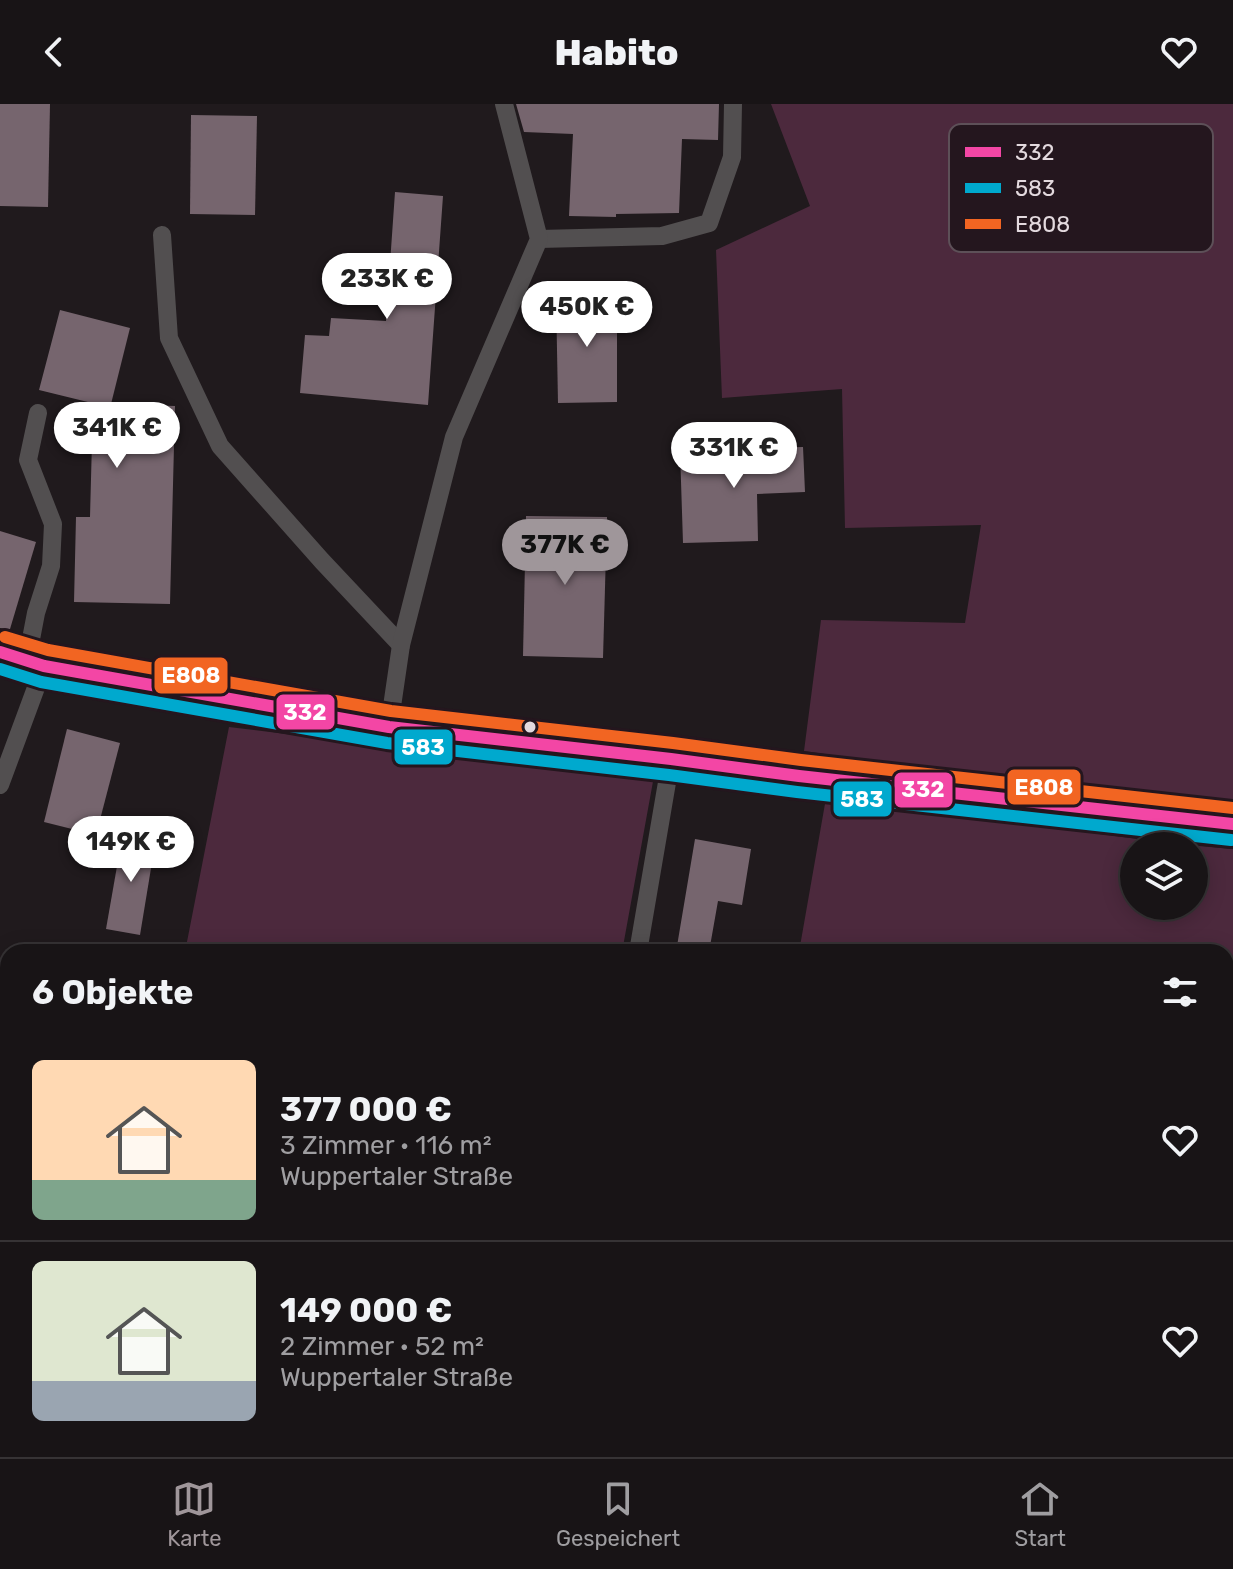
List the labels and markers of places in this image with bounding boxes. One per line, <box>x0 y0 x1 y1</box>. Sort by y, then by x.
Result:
pin: 233K € <box>322 253 452 321</box>
pin: 450K € <box>522 281 652 349</box>
pin: 341K € <box>52 402 182 470</box>
pin: 331K € <box>669 422 799 490</box>
pin: 377K € <box>500 519 630 587</box>
unlabelled marker <box>522 719 538 735</box>
pin: 149K € <box>66 816 196 884</box>

